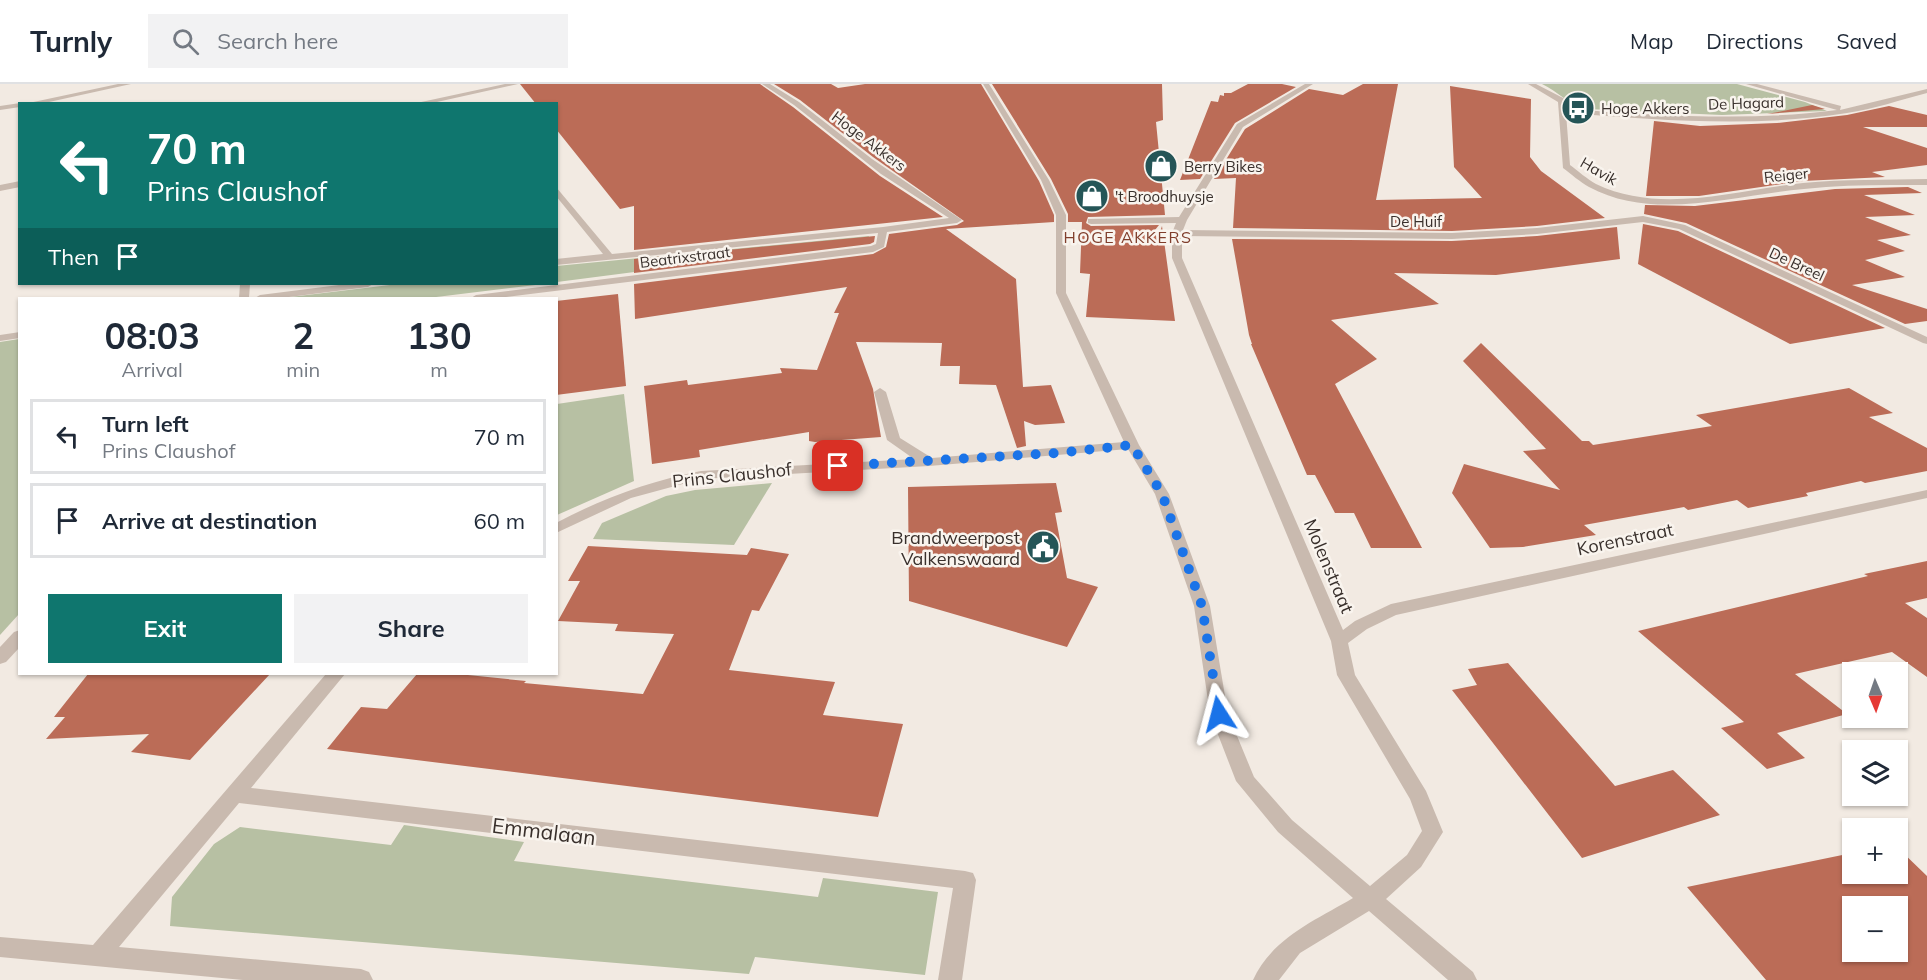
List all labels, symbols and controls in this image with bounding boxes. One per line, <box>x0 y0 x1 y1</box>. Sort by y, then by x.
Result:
search box <box>148 14 568 68</box>
text: Turnly <box>30 24 112 59</box>
icon: search <box>169 25 202 58</box>
text: Search here <box>217 27 338 55</box>
text: Map <box>1630 28 1673 54</box>
text: Directions <box>1706 28 1803 54</box>
text: Saved <box>1836 28 1897 54</box>
bus stop icon: Hoge Akkers <box>1560 90 1596 126</box>
street label: De Hagard <box>1708 92 1784 114</box>
place label: Hoge Akkers <box>1601 99 1689 118</box>
street label: Hoge Akkers <box>828 107 910 175</box>
text: 70 m <box>147 122 247 175</box>
icon: left <box>48 126 126 204</box>
shop icon: Berry Bikes <box>1143 148 1179 184</box>
street label: Havik <box>1577 153 1621 189</box>
place label: Berry Bikes <box>1184 157 1263 176</box>
street label: Reiger <box>1763 163 1810 187</box>
text: Prins Claushof <box>147 174 327 208</box>
shop icon: 't Broodhuysje <box>1074 178 1110 214</box>
place label: 't Broodhuysje <box>1115 187 1214 206</box>
street label: De Huif <box>1390 212 1443 231</box>
district label: HOGE AKKERS <box>1064 227 1192 247</box>
icon: arrive <box>111 240 144 273</box>
street label: Beatrixstraat <box>639 242 731 272</box>
text: Then <box>48 243 99 271</box>
street label: De Breel <box>1766 243 1828 285</box>
text: 08:03 <box>104 313 200 358</box>
text: 2 <box>292 313 314 358</box>
text: 130 <box>407 313 472 358</box>
text: Arrival <box>122 357 183 382</box>
text: min <box>286 357 320 382</box>
text: m <box>430 357 448 382</box>
text: Turn left <box>102 410 189 438</box>
icon: left <box>51 420 84 453</box>
text: 70 m <box>474 423 525 451</box>
text: Prins Claushof <box>102 438 235 463</box>
pin <box>812 440 863 491</box>
icon: arrive <box>821 449 854 482</box>
street label: Prins Claushof <box>671 457 794 493</box>
icon: arrive <box>51 504 84 537</box>
text: Arrive at destination <box>102 507 317 535</box>
text: 60 m <box>474 507 525 535</box>
street label: Molenstraat <box>1299 516 1359 616</box>
street label: Korenstraat <box>1575 518 1675 560</box>
place label: Brandweerpost Valkenswaard <box>891 526 1020 570</box>
public building icon: Brandweerpost Valkenswaard <box>1025 529 1061 565</box>
button: Exit <box>48 594 282 663</box>
button: Share <box>294 594 528 663</box>
north arrow <box>1842 662 1908 728</box>
map controls <box>1842 662 1908 962</box>
position arrow <box>1187 682 1251 746</box>
button: layers <box>1842 740 1908 806</box>
street label: Emmalaan <box>491 812 597 850</box>
button: + <box>1842 818 1908 884</box>
button: − <box>1842 896 1908 962</box>

